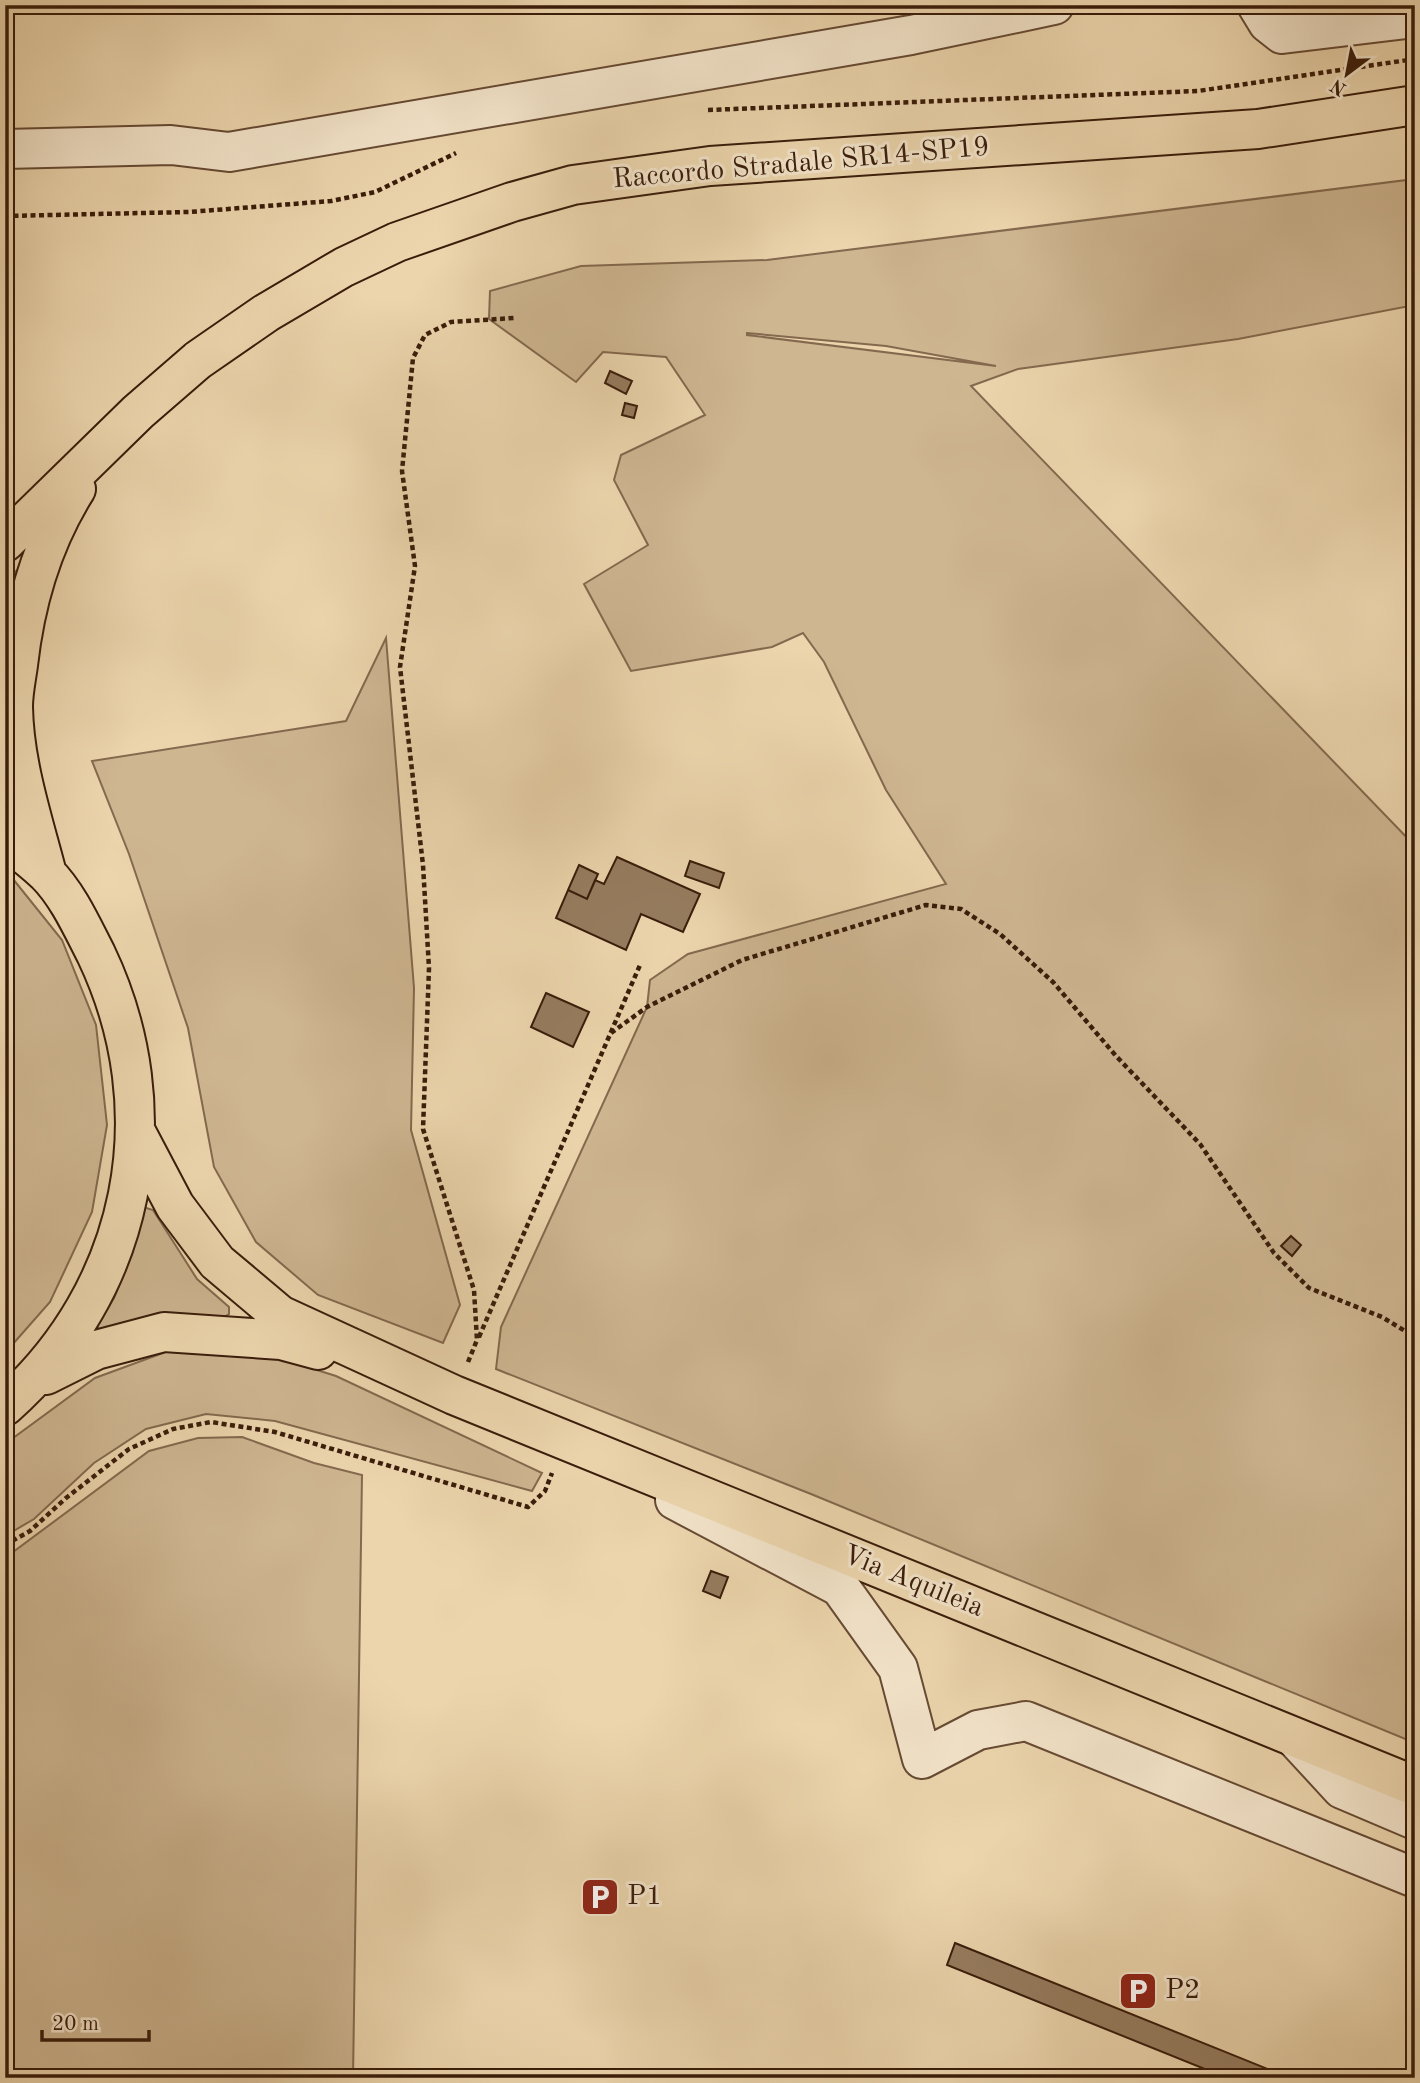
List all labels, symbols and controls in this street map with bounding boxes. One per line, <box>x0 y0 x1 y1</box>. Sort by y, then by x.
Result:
north arrow <box>1312 38 1382 108</box>
text: N <box>1328 74 1351 98</box>
street label: Raccordo Stradale SR14-SP19 <box>611 134 991 194</box>
street label: Via Aquileia <box>838 1541 988 1623</box>
parking icon: P1 <box>579 1876 621 1918</box>
place label: P1 <box>627 1883 662 1911</box>
parking icon: P2 <box>1117 1970 1159 2012</box>
place label: P2 <box>1165 1977 1200 2005</box>
scale bar <box>42 1999 149 2043</box>
text: 20 m <box>52 2014 99 2035</box>

